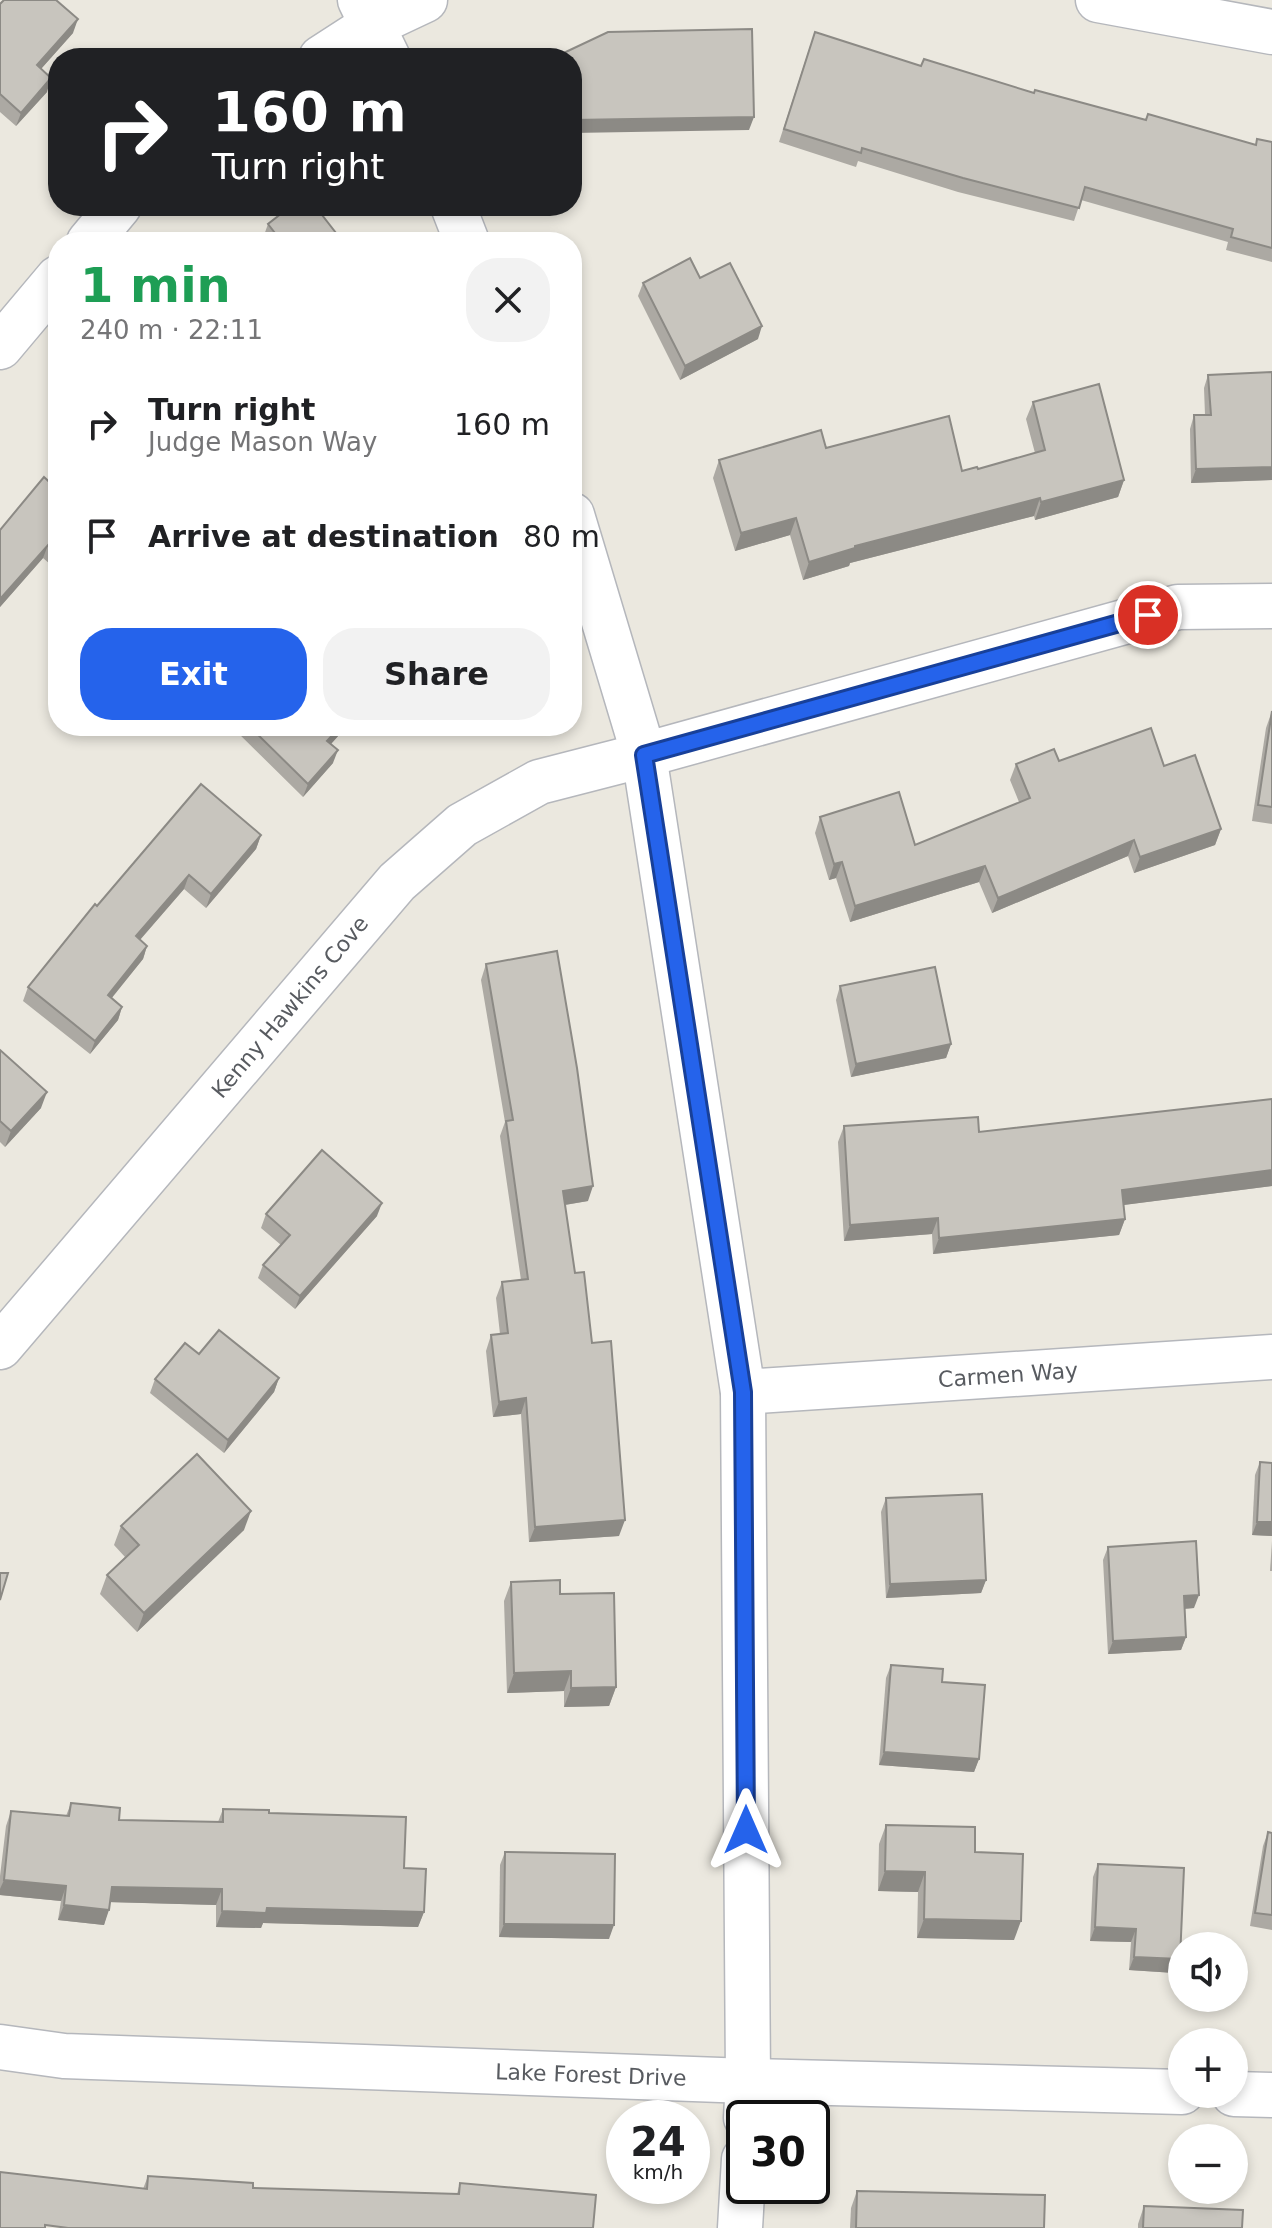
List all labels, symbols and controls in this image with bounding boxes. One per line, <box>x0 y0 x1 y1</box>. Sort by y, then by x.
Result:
text: 160 m <box>212 79 407 144</box>
icon: right <box>80 80 184 184</box>
text: Turn right <box>212 146 384 187</box>
text: 1 min <box>80 257 231 313</box>
button: close <box>466 258 550 342</box>
text: 240 m · 22:11 <box>80 315 263 345</box>
text: Turn right <box>148 392 315 427</box>
icon: right <box>80 402 124 446</box>
text: 160 m <box>454 407 550 442</box>
text: Judge Mason Way <box>148 427 377 457</box>
icon: arrive <box>80 514 124 558</box>
text: Arrive at destination <box>148 519 499 554</box>
text: 80 m <box>523 519 600 554</box>
pin <box>1114 581 1182 649</box>
icon: arrive <box>1126 593 1170 637</box>
button: Exit <box>80 628 307 720</box>
button: Share <box>323 628 550 720</box>
street label: Kenny Hawkins Cove <box>207 911 373 1103</box>
street label: Carmen Way <box>937 1358 1079 1392</box>
position arrow <box>704 1788 788 1872</box>
map controls <box>1168 1932 1248 2204</box>
button: sound <box>1168 1932 1248 2012</box>
button: + <box>1168 2028 1248 2108</box>
street label: Lake Forest Drive <box>495 2059 687 2091</box>
speed limit sign: 30 <box>726 2100 830 2204</box>
text: 24 <box>630 2119 686 2165</box>
button: − <box>1168 2124 1248 2204</box>
text: km/h <box>633 2160 683 2184</box>

